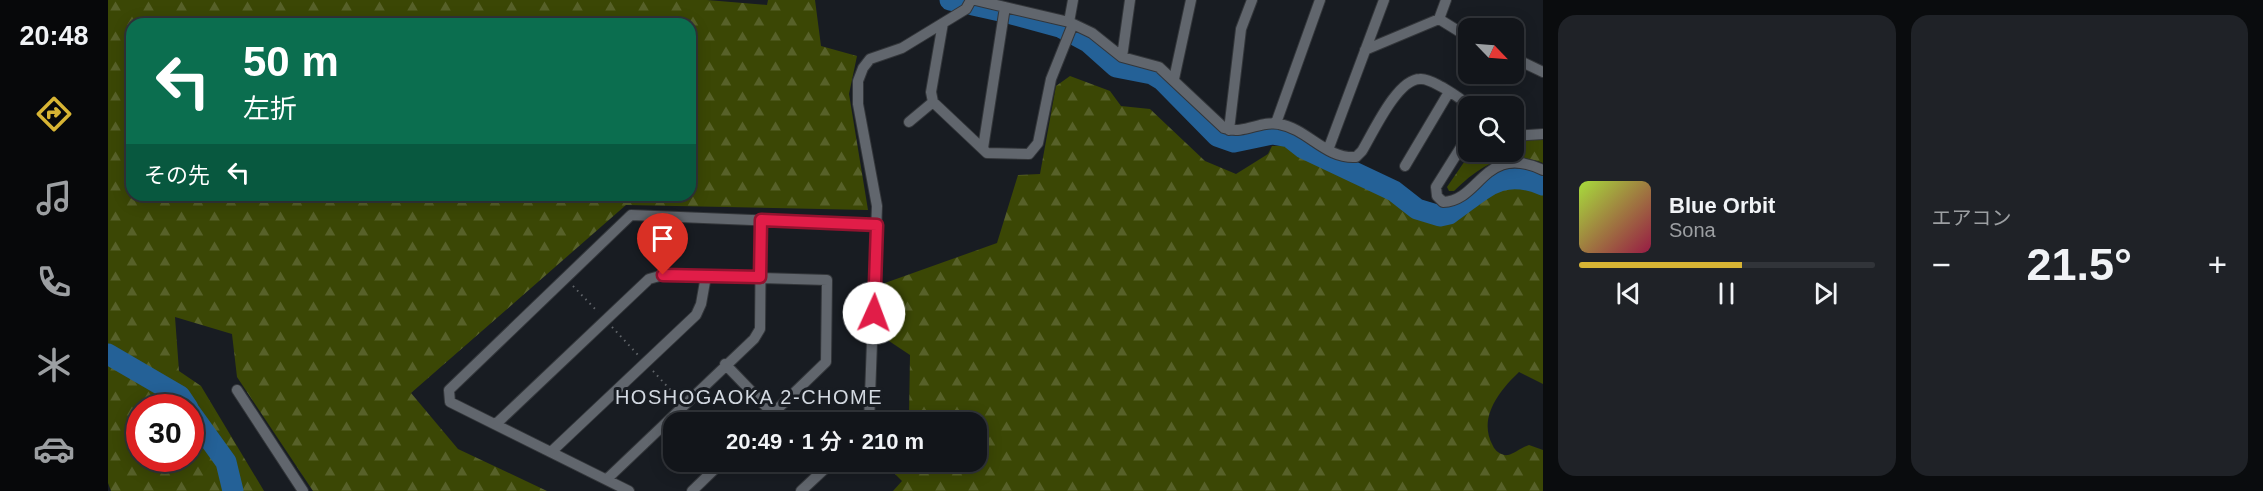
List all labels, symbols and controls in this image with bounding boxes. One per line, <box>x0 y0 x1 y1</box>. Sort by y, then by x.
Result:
north arrow <box>1458 18 1524 84</box>
map controls <box>1458 18 1524 162</box>
text: 20:48 <box>19 21 89 51</box>
text: 50 m <box>243 38 339 85</box>
icon: left <box>144 42 222 120</box>
icon: directions <box>33 93 75 135</box>
text: 左折 <box>243 94 297 124</box>
button: search <box>1458 96 1524 162</box>
icon: left <box>222 156 255 189</box>
text: その先 <box>144 163 210 188</box>
icon: music <box>33 177 75 219</box>
text: Blue Orbit <box>1669 193 1775 218</box>
text: エアコン <box>1932 207 2012 229</box>
pin <box>637 213 688 275</box>
text: Sona <box>1669 219 1716 241</box>
icon: arrive <box>646 222 679 255</box>
text: 21.5° <box>2026 239 2132 290</box>
text: − <box>1932 246 1951 283</box>
text: + <box>2208 246 2227 283</box>
icon: phone <box>33 261 75 303</box>
icon: previous <box>1612 277 1645 310</box>
icon: pause <box>1710 277 1743 310</box>
icon: next <box>1809 277 1842 310</box>
position arrow <box>842 281 906 345</box>
icon: climate <box>33 344 75 386</box>
district label: HOSHOGAOKA 2-CHOME <box>615 386 883 408</box>
speed limit sign: 30 <box>126 394 204 472</box>
icon: car <box>33 428 75 470</box>
text: 20:49 · 1 分 · 210 m <box>726 429 924 454</box>

